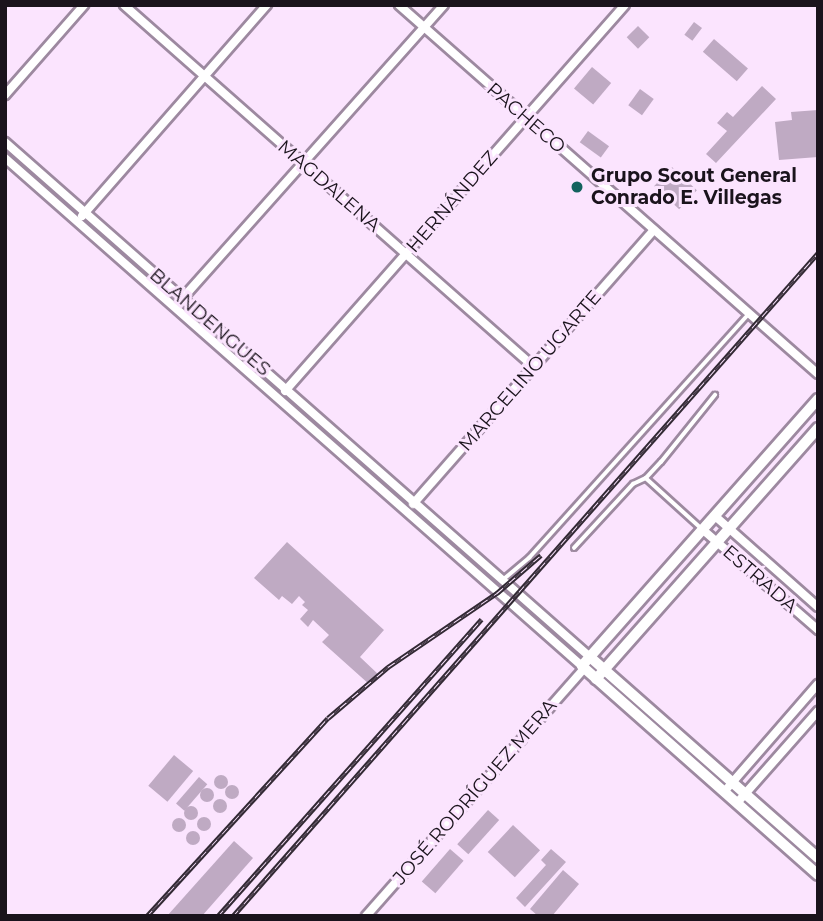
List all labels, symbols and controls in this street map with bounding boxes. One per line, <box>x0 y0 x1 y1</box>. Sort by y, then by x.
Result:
street label: PACHECO <box>482 78 570 158</box>
street label: MAGDALENA <box>273 135 385 237</box>
street label: HERNÁNDEZ <box>402 147 502 257</box>
place label: Grupo Scout General Conrado E. Villegas <box>591 165 797 209</box>
marker: Grupo Scout General Conrado E. Villegas <box>569 179 585 195</box>
street label: BLANDENGUES <box>145 263 275 381</box>
street label: MARCELINO UGARTE <box>454 286 606 456</box>
street label: ESTRADA <box>718 540 802 618</box>
street label: JOSÉ RODRÍGUEZ MERA <box>388 695 562 889</box>

